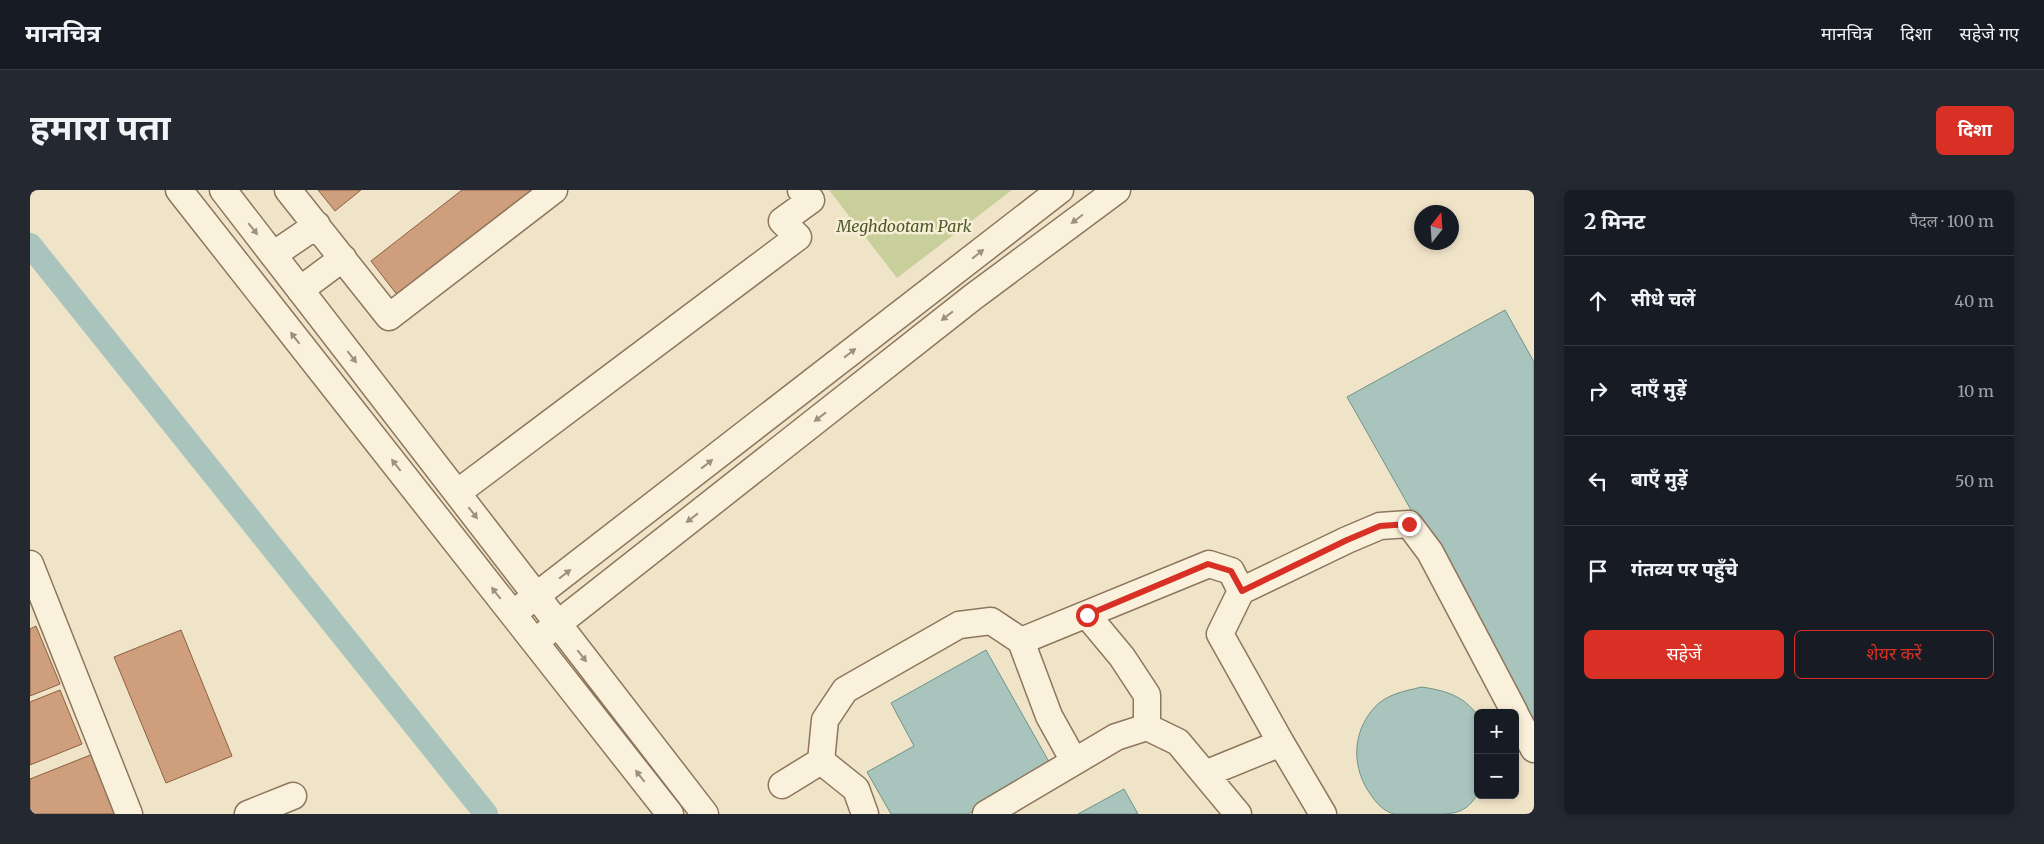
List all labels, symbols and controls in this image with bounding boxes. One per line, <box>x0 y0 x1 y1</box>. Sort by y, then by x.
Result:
text: मानचित्र <box>25 18 101 49</box>
text: मानचित्र <box>1821 22 1872 45</box>
text: दिशा <box>1900 22 1932 45</box>
text: सहेजे गए <box>1960 22 2019 45</box>
text: हमारा पता <box>30 106 170 150</box>
button: दिशा <box>1936 106 2014 155</box>
north arrow <box>1414 205 1459 250</box>
text: 2 मिनट <box>1584 208 1645 235</box>
text: पैदल · 100 m <box>1909 211 1994 231</box>
one-way arrow <box>1071 214 1084 224</box>
park label: Meghdootam Park <box>836 216 972 236</box>
one-way arrow <box>247 222 258 235</box>
one-way arrow <box>971 248 984 259</box>
icon: ahead <box>1584 287 1612 315</box>
text: सीधे चलें <box>1631 287 1695 311</box>
text: 40 m <box>1954 291 1994 311</box>
one-way arrow <box>941 311 954 322</box>
one-way arrow <box>290 332 301 345</box>
one-way arrow <box>843 348 856 359</box>
one-way arrow <box>347 350 357 364</box>
icon: right <box>1584 377 1612 405</box>
text: दाएँ मुड़ें <box>1631 377 1687 401</box>
text: 10 m <box>1957 381 1994 401</box>
one-way arrow <box>814 412 827 423</box>
one-way arrow <box>701 458 714 469</box>
one-way arrow <box>390 459 401 472</box>
icon: left <box>1584 467 1612 495</box>
text: बाएँ मुड़ें <box>1631 467 1688 491</box>
text: 50 m <box>1955 471 1994 491</box>
one-way arrow <box>467 507 478 520</box>
one-way arrow <box>686 512 699 523</box>
route end <box>1398 513 1421 536</box>
icon: arrive <box>1584 557 1612 585</box>
text: गंतव्य पर पहुँचे <box>1631 557 1738 581</box>
one-way arrow <box>558 569 572 579</box>
one-way arrow <box>491 587 502 600</box>
route start <box>1076 604 1099 627</box>
button: सहेजें <box>1584 630 1784 679</box>
button: शेयर करें <box>1794 630 1994 679</box>
one-way arrow <box>577 649 588 662</box>
map controls <box>1474 709 1519 799</box>
button: + <box>1474 709 1519 754</box>
button: − <box>1474 754 1519 799</box>
one-way arrow <box>635 769 645 783</box>

